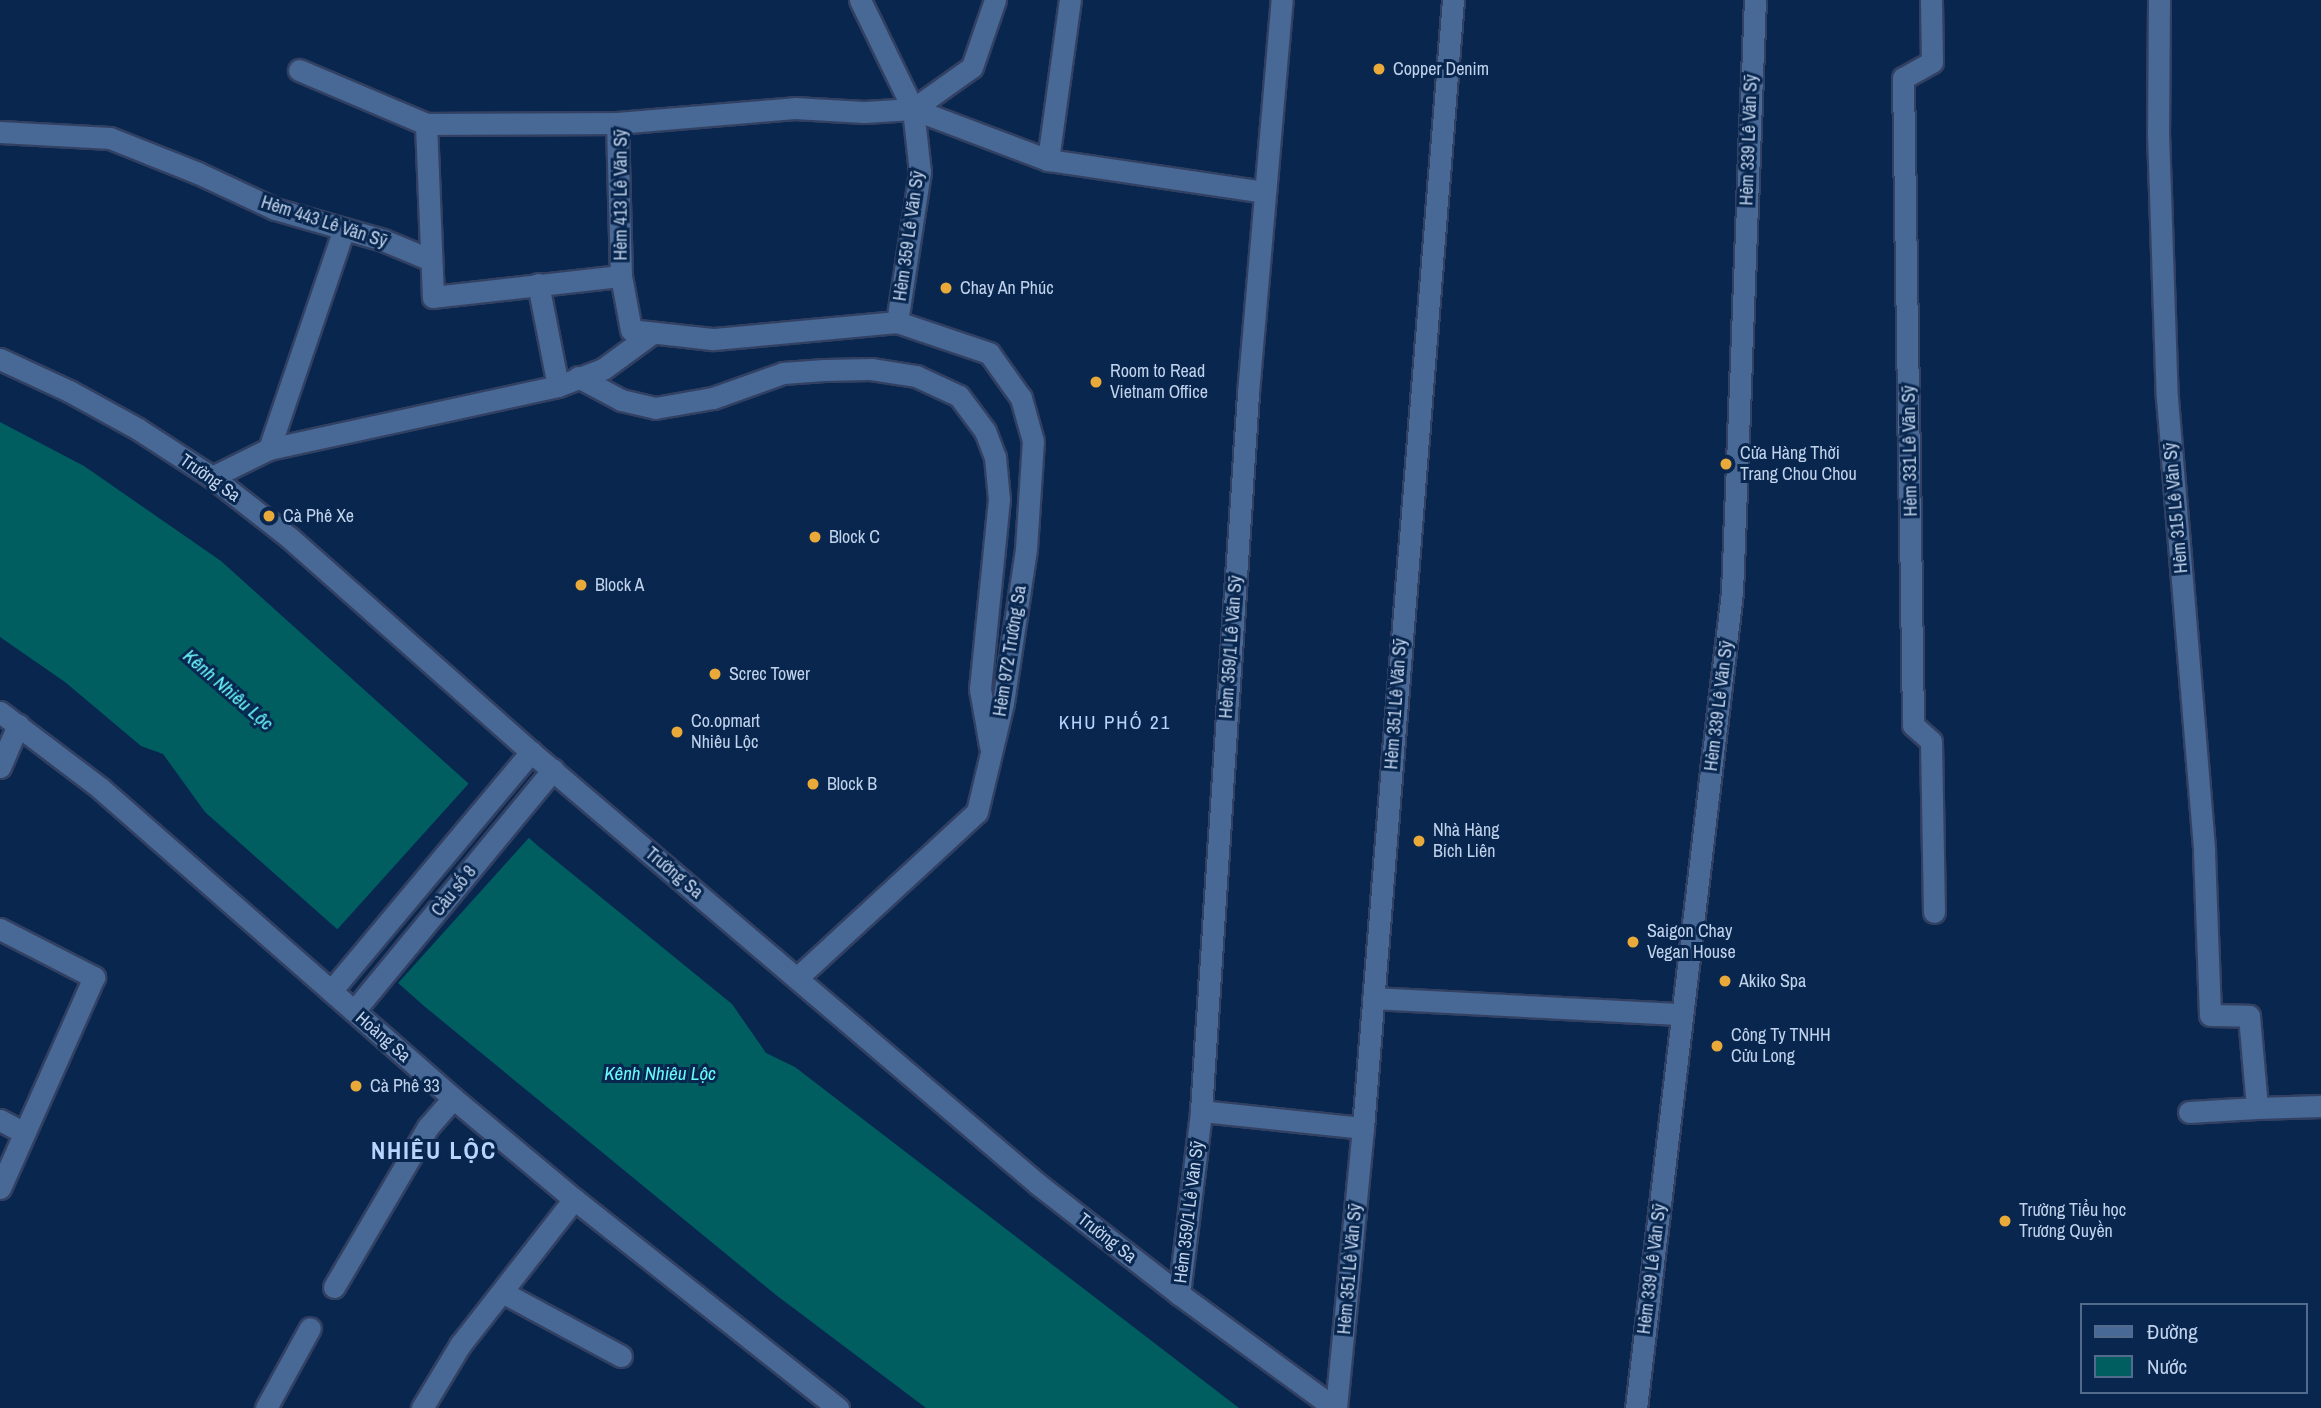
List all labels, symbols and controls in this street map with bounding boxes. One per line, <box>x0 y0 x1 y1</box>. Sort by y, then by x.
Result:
place label: Copper Denim <box>1393 58 1489 80</box>
marker: Copper Denim <box>1371 61 1387 77</box>
street label: Hẻm 339 Lê Văn Sỹ <box>1736 74 1762 206</box>
street label: Hẻm 413 Lê Văn Sỹ <box>610 129 632 261</box>
street label: Hẻm 359 Lê Văn Sỹ <box>889 170 929 302</box>
street label: Hẻm 443 Lê Văn Sỹ <box>258 191 390 253</box>
place label: Chay An Phúc <box>960 277 1054 299</box>
marker: Chay An Phúc <box>938 280 954 296</box>
place label: Room to Read Vietnam Office <box>1110 361 1208 404</box>
marker: Room to Read Vietnam Office <box>1088 374 1104 390</box>
street label: Hẻm 331 Lê Văn Sỹ <box>1898 385 1922 517</box>
street label: Hẻm 315 Lê Văn Sỹ <box>2160 442 2192 574</box>
place label: Cửa Hàng Thời Trang Chou Chou <box>1740 443 1857 486</box>
street label: Trường Sa <box>176 450 244 506</box>
marker: Cửa Hàng Thời Trang Chou Chou <box>1718 456 1734 472</box>
place label: Cà Phê Xe <box>283 505 354 527</box>
marker: Cà Phê Xe <box>261 508 277 524</box>
place label: Block C <box>829 526 880 548</box>
marker: Block C <box>807 529 823 545</box>
place label: Block A <box>595 574 645 596</box>
street label: Hẻm 359/1 Lê Văn Sỹ <box>1215 575 1247 719</box>
marker: Block A <box>573 577 589 593</box>
street label: Hẻm 972 Trường Sa <box>989 584 1031 718</box>
street label: Hẻm 351 Lê Văn Sỹ <box>1381 638 1411 770</box>
street label: Hẻm 339 Lê Văn Sỹ <box>1700 640 1738 772</box>
water label: Kênh Nhiêu Lộc <box>178 645 278 735</box>
place label: Screc Tower <box>729 663 810 685</box>
marker: Screc Tower <box>707 666 723 682</box>
place label: Co.opmart Nhiêu Lộc <box>691 711 760 754</box>
district label: KHU PHỐ 21 <box>1060 712 1170 734</box>
marker: Co.opmart Nhiêu Lộc <box>669 724 685 740</box>
place label: Block B <box>827 773 877 795</box>
marker: Block B <box>805 776 821 792</box>
place label: Nhà Hàng Bích Liên <box>1433 820 1499 862</box>
marker: Nhà Hàng Bích Liên <box>1411 833 1427 849</box>
street label: Trường Sa <box>641 843 707 903</box>
street label: Cầu số 8 <box>427 861 481 921</box>
place label: Saigon Chay Vegan House <box>1647 921 1736 964</box>
marker: Saigon Chay Vegan House <box>1625 934 1641 950</box>
place label: Akiko Spa <box>1739 970 1806 992</box>
marker: Akiko Spa <box>1717 973 1733 989</box>
street label: Hoàng Sa <box>351 1007 415 1067</box>
place label: Công Ty TNHH Cửu Long <box>1731 1025 1831 1068</box>
marker: Công Ty TNHH Cửu Long <box>1709 1038 1725 1054</box>
water label: Kênh Nhiêu Lộc <box>604 1063 716 1085</box>
place label: Cà Phê 33 <box>370 1075 440 1097</box>
marker: Cà Phê 33 <box>348 1078 364 1094</box>
district label: NHIÊU LỘC <box>372 1137 496 1165</box>
street label: Hẻm 359/1 Lê Văn Sỹ <box>1170 1140 1208 1284</box>
place label: Trường Tiểu học Trương Quyền <box>2019 1200 2126 1242</box>
street label: Hẻm 351 Lê Văn Sỹ <box>1334 1203 1366 1335</box>
street label: Hẻm 339 Lê Văn Sỹ <box>1633 1203 1671 1335</box>
street label: Trường Sa <box>1073 1208 1141 1268</box>
marker: Trường Tiểu học Trương Quyền <box>1997 1213 2013 1229</box>
legend <box>2080 1303 2307 1394</box>
text: Đường <box>2147 1317 2198 1346</box>
text: Nước <box>2147 1352 2187 1381</box>

